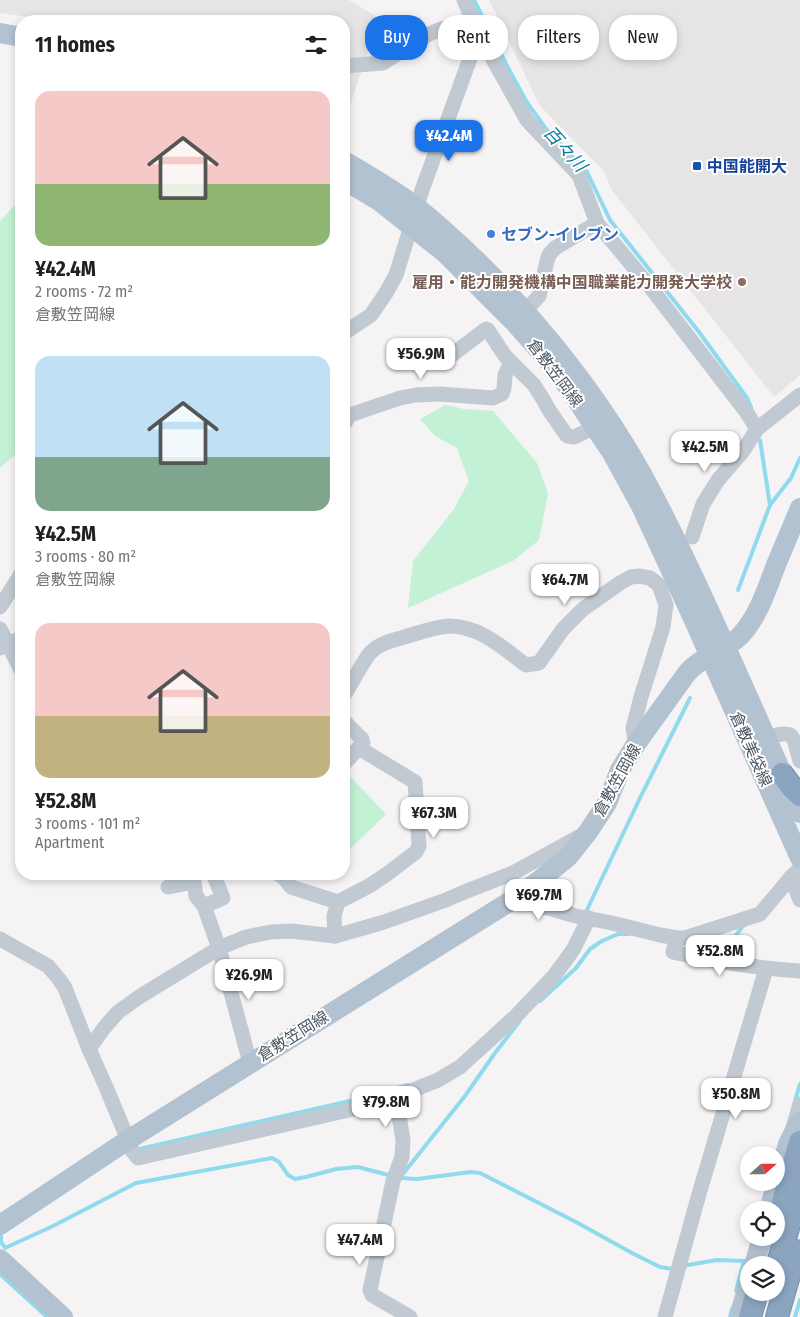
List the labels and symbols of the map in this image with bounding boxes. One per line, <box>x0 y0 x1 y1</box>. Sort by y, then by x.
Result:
pin: ¥42.4M <box>408 120 490 162</box>
water label: 百々川 <box>539 122 593 178</box>
place label: 中国能開大 <box>707 157 787 176</box>
marker: 中国能開大 <box>691 160 703 172</box>
place label: セブン-イレブン <box>501 225 619 244</box>
marker: セブン-イレブン <box>485 228 497 240</box>
place label: 雇用・能力開発機構中国職業能力開発大学校 <box>412 273 732 292</box>
marker: 雇用・能力開発機構中国職業能力開発大学校 <box>736 276 748 288</box>
street label: 倉敷笠岡線 <box>523 335 587 411</box>
pin: ¥56.9M <box>380 338 462 380</box>
pin: ¥42.5M <box>664 430 746 473</box>
pin: ¥64.7M <box>524 564 606 606</box>
street label: 倉敷美袋線 <box>726 709 776 789</box>
street label: 倉敷笠岡線 <box>589 740 645 820</box>
pin: ¥67.3M <box>393 796 475 839</box>
pin: ¥69.7M <box>498 878 580 921</box>
pin: ¥52.8M <box>679 934 761 977</box>
pin: ¥26.9M <box>208 958 290 1001</box>
street label: 倉敷笠岡線 <box>254 1007 332 1065</box>
pin: ¥50.8M <box>695 1078 777 1120</box>
pin: ¥79.8M <box>345 1086 427 1128</box>
north arrow <box>740 1146 785 1191</box>
pin: ¥47.4M <box>319 1224 401 1266</box>

